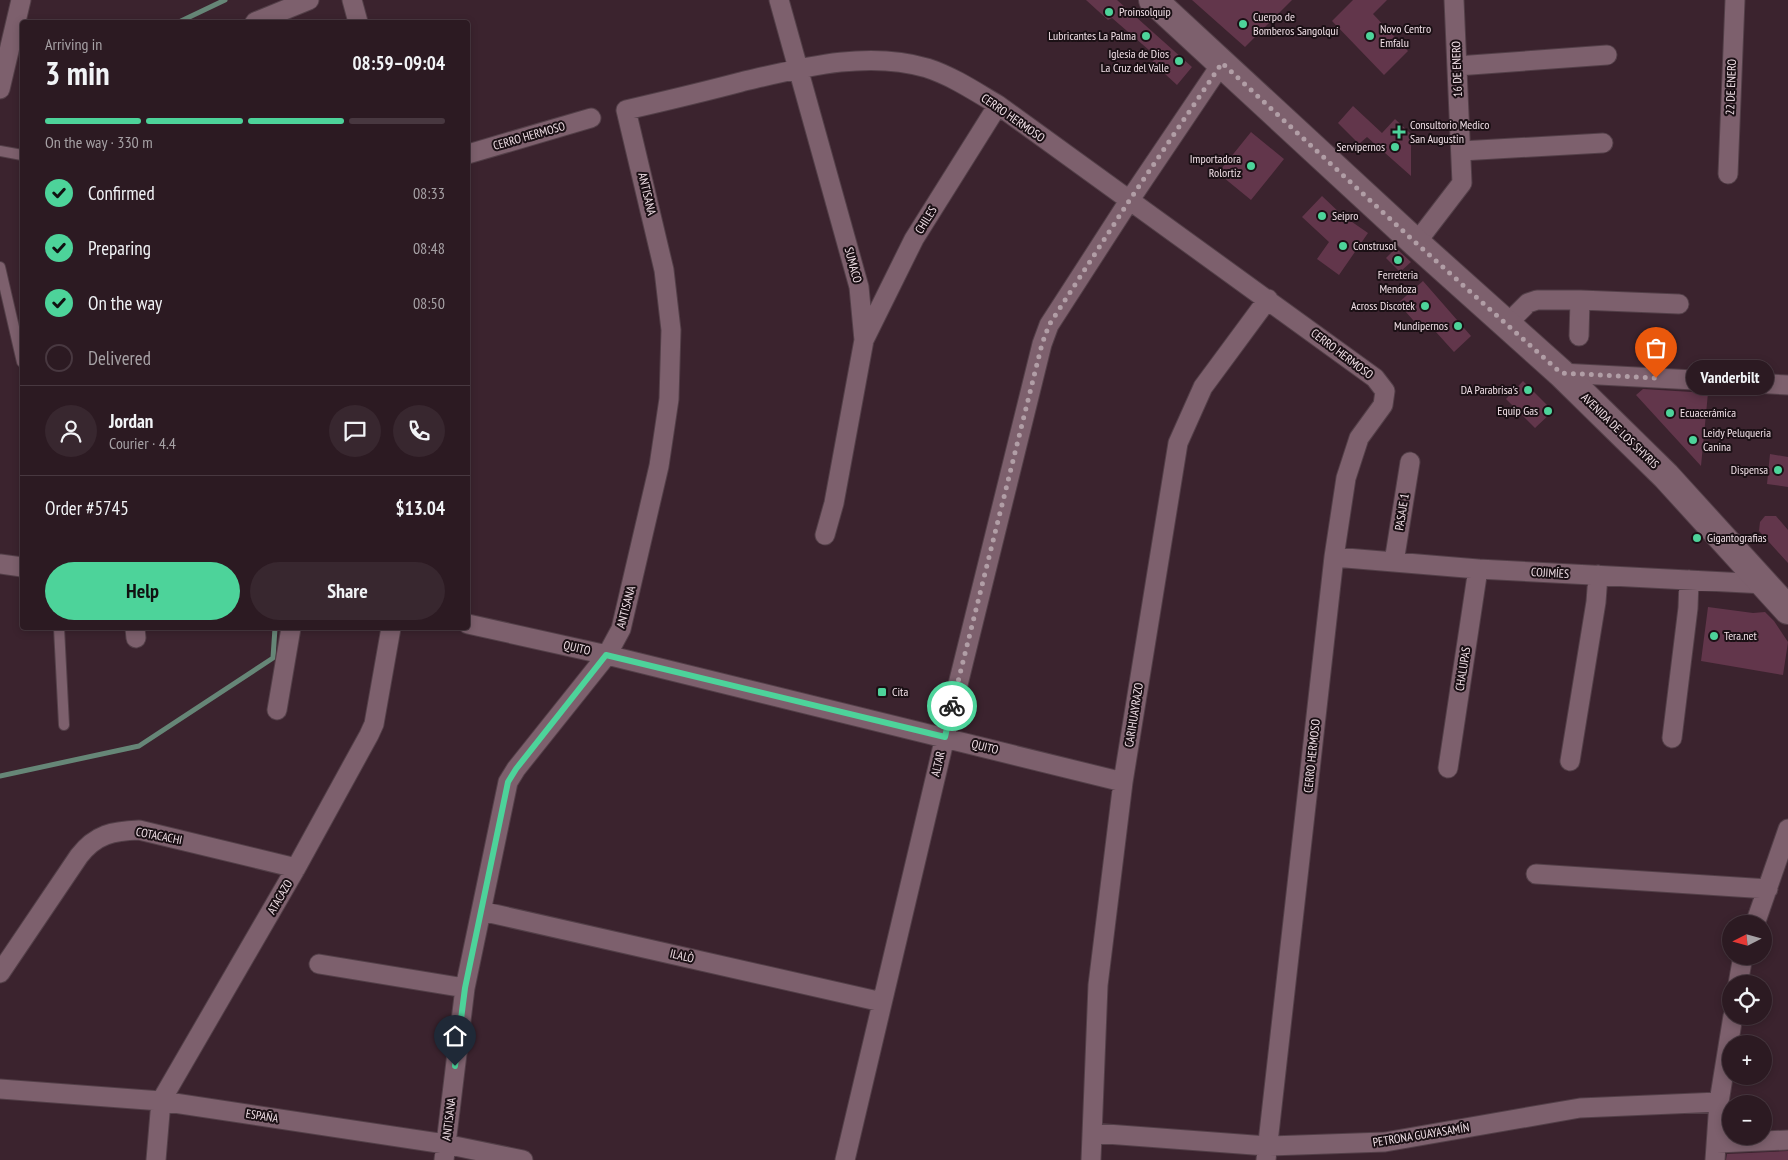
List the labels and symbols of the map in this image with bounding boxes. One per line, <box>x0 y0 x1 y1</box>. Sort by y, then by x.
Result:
place label: Proinsolquip <box>1119 4 1171 19</box>
marker: Proinsolquip <box>1103 6 1115 18</box>
place label: Cuerpo de Bomberos Sangolquí <box>1253 9 1339 38</box>
marker: Cuerpo de Bomberos Sangolquí <box>1237 18 1249 30</box>
place label: Novo Centro Emfalu <box>1380 21 1431 50</box>
place label: Lubricantes La Palma <box>1048 28 1136 43</box>
marker: Lubricantes La Palma <box>1140 30 1152 42</box>
marker: Novo Centro Emfalu <box>1364 30 1376 42</box>
street label: 16 DE ENERO <box>1448 40 1465 97</box>
place label: Iglesia de Dios La Cruz del Valle <box>1101 46 1169 75</box>
marker: Iglesia de Dios La Cruz del Valle <box>1173 55 1185 67</box>
street label: 22 DE ENERO <box>1722 58 1739 115</box>
street label: CERRO HERMOSO <box>979 90 1048 145</box>
place label: Consultorio Medico San Augustin <box>1410 117 1489 146</box>
street label: CERRO HERMOSO <box>491 118 567 153</box>
marker: Consultorio Medico San Augustin <box>1392 125 1406 139</box>
place label: Servipernos <box>1336 139 1385 154</box>
marker: Servipernos <box>1389 141 1401 153</box>
place label: Importadora Rolortiz <box>1190 151 1241 180</box>
marker: Importadora Rolortiz <box>1245 160 1257 172</box>
street label: ANTISANA <box>635 171 660 217</box>
street label: CHILES <box>911 203 940 236</box>
place label: Seipro <box>1332 208 1358 223</box>
marker: Seipro <box>1316 210 1328 222</box>
place label: Construsol <box>1353 238 1397 253</box>
marker: Construsol <box>1337 240 1349 252</box>
street label: SUMACO <box>842 245 866 285</box>
marker: Ferreteria Mendoza <box>1392 254 1404 266</box>
place label: Ferreteria Mendoza <box>1378 267 1418 296</box>
place label: Across Discotek <box>1351 298 1415 313</box>
marker: Across Discotek <box>1419 300 1431 312</box>
place label: Mundipernos <box>1394 318 1448 333</box>
marker: Mundipernos <box>1452 320 1464 332</box>
street label: CERRO HERMOSO <box>1308 325 1377 382</box>
pin <box>1635 327 1677 378</box>
callout: Vanderbilt <box>1686 360 1774 396</box>
place label: DA Parabrisa's <box>1461 382 1518 397</box>
marker: DA Parabrisa's <box>1522 384 1534 396</box>
street label: AVENIDA DE LOS SHYRIS <box>1578 390 1662 472</box>
place label: Equip Gas <box>1497 403 1538 418</box>
marker: Equip Gas <box>1542 405 1554 417</box>
place label: Ecuacerámica <box>1680 405 1736 420</box>
marker: Ecuacerámica <box>1664 407 1676 419</box>
place label: Leidy Peluqueria Canina <box>1703 425 1771 454</box>
marker: Leidy Peluqueria Canina <box>1687 434 1699 446</box>
place label: Dispensa <box>1731 462 1768 477</box>
marker: Dispensa <box>1772 464 1784 476</box>
street label: PASAJE 1 <box>1391 492 1412 531</box>
place label: Gigantografias <box>1707 530 1767 545</box>
marker: Gigantografias <box>1691 532 1703 544</box>
street label: COJIMÍES <box>1531 564 1569 581</box>
street label: ANTISANA <box>613 584 638 630</box>
place label: Tera.net <box>1724 628 1758 643</box>
marker: Tera.net <box>1708 630 1720 642</box>
street label: QUITO <box>562 637 592 658</box>
street label: CHALUPAS <box>1452 646 1473 692</box>
courier <box>927 681 977 731</box>
street label: CARIHUAYRAZO <box>1121 681 1146 748</box>
place label: Cita <box>892 684 908 699</box>
marker: Cita <box>876 686 888 698</box>
street label: CERRO HERMOSO <box>1300 718 1323 794</box>
street label: QUITO <box>970 736 1000 757</box>
street label: ALTAR <box>927 750 948 778</box>
street label: COTACACHI <box>135 824 184 847</box>
street label: ATACAZO <box>264 876 296 917</box>
north arrow <box>1722 915 1772 965</box>
street label: ILALÒ <box>669 945 696 966</box>
pin <box>434 1015 476 1066</box>
street label: ANTISANA <box>438 1096 459 1141</box>
street label: ESPAÑA <box>245 1106 280 1126</box>
street label: PETRONA GUAYASAMÍN <box>1372 1119 1470 1150</box>

